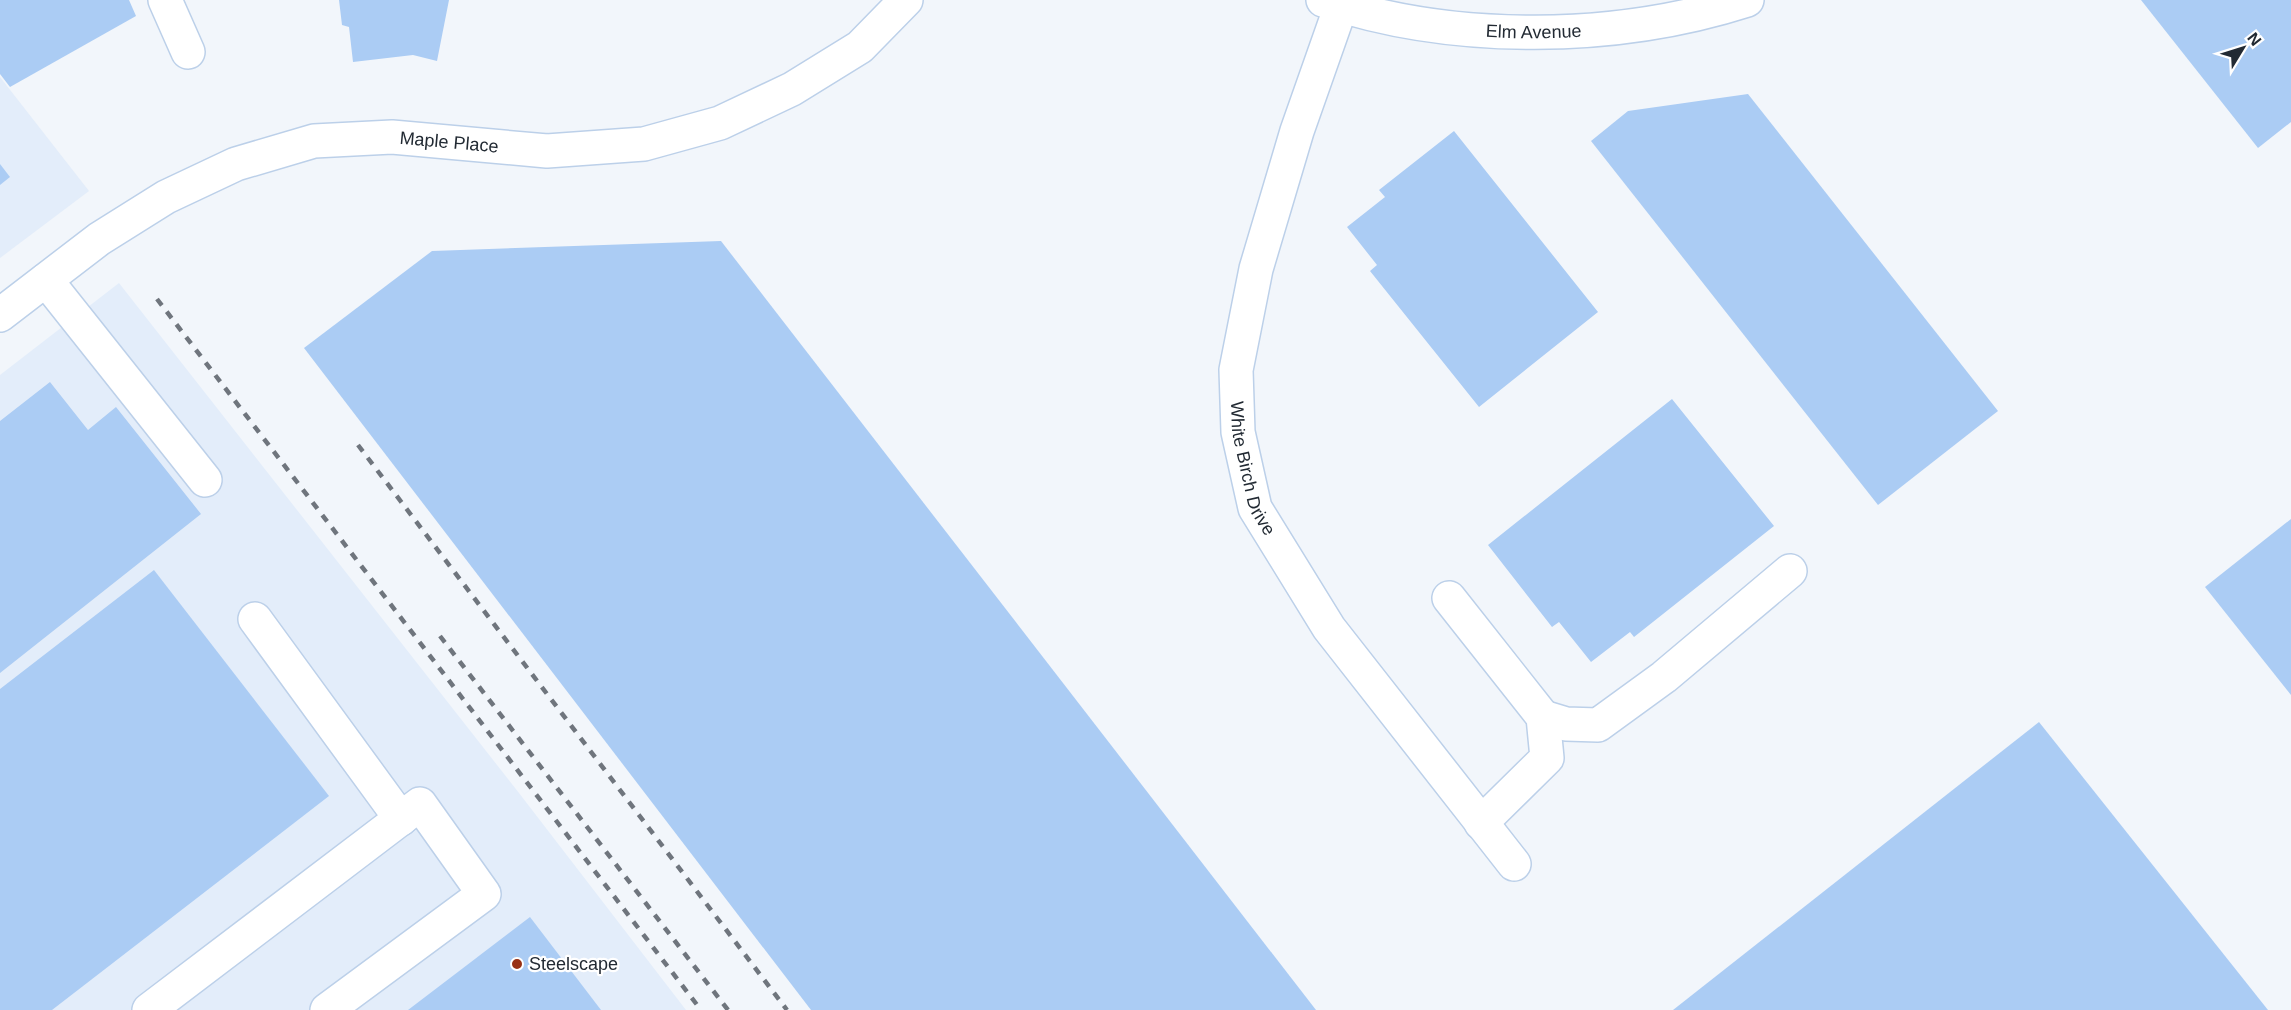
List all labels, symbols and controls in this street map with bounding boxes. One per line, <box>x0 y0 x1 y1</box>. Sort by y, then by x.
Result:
north arrow <box>2213 18 2273 78</box>
street label: Elm Avenue <box>1485 21 1582 42</box>
text: N <box>2244 29 2265 49</box>
street label: Maple Place <box>399 128 499 157</box>
street label: White Birch Drive <box>1227 401 1279 539</box>
place label: Steelscape <box>529 954 618 974</box>
marker: Steelscape <box>510 957 524 971</box>

